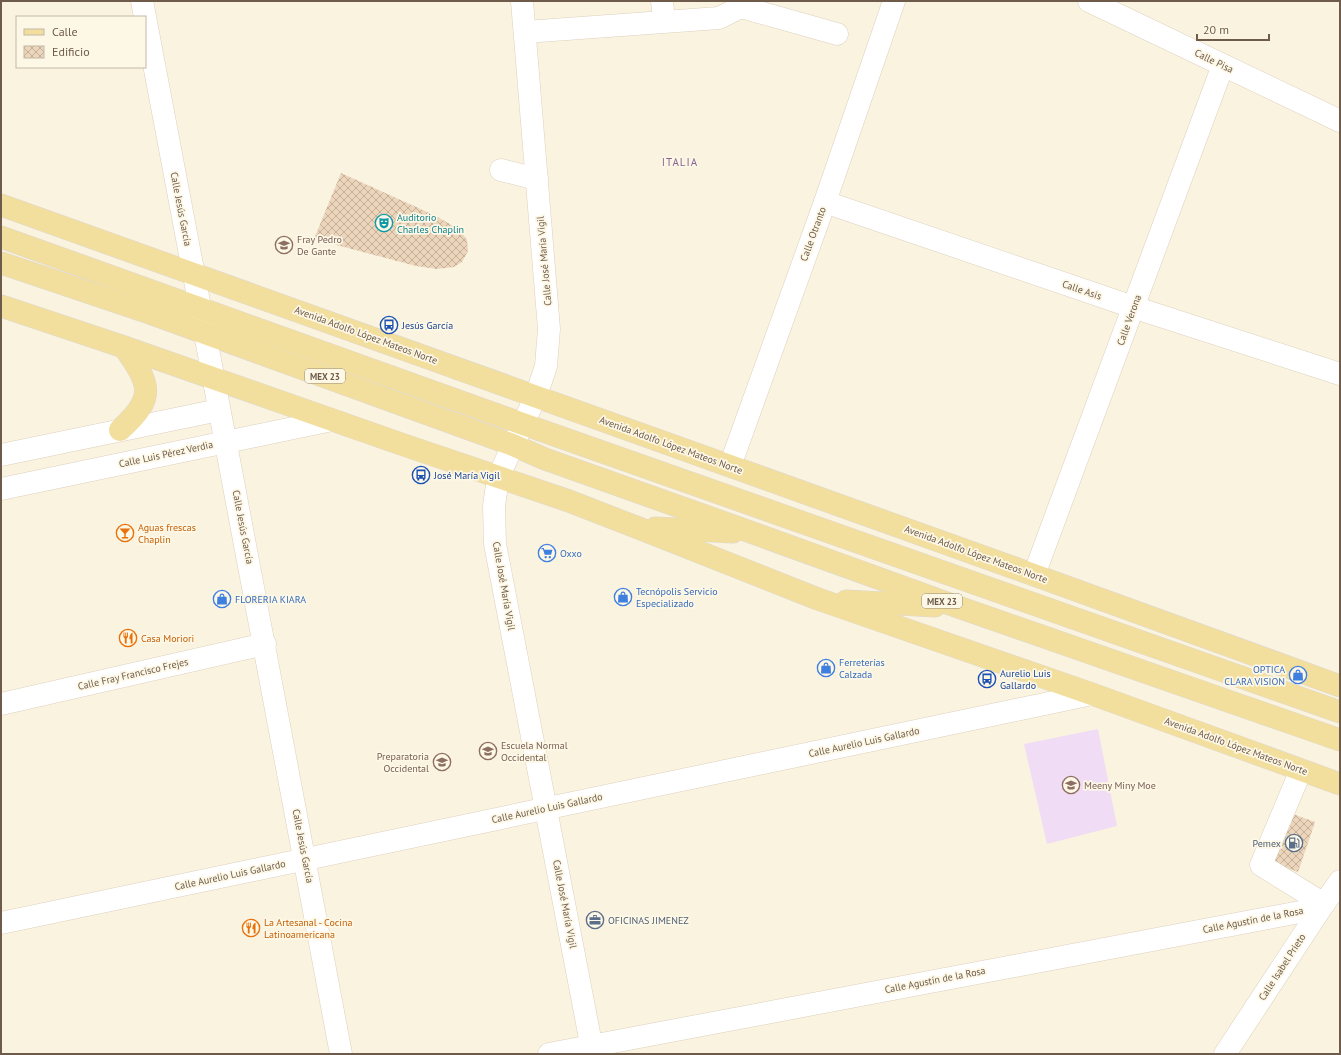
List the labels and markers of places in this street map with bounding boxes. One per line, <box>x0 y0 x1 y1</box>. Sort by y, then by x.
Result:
place label: Auditorio Charles Chaplin <box>397 211 464 236</box>
theatre icon: Auditorio Charles Chaplin <box>374 213 394 233</box>
place label: Fray Pedro De Gante <box>297 233 342 258</box>
school or university icon: Fray Pedro De Gante <box>274 235 294 255</box>
bus stop icon: Jesús García <box>379 315 399 335</box>
place label: Jesús García <box>401 319 453 332</box>
bus stop icon: José María Vigil <box>411 465 431 485</box>
place label: José María Vigil <box>433 469 500 482</box>
place label: Aguas frescas Chaplin <box>138 521 196 546</box>
bar icon: Aguas frescas Chaplin <box>115 523 135 543</box>
supermarket icon: Oxxo <box>537 543 557 563</box>
place label: Oxxo <box>560 547 582 560</box>
place label: Tecnópolis Servicio Especializado <box>636 585 718 610</box>
shop icon: Tecnópolis Servicio Especializado <box>613 587 633 607</box>
shop icon: FLORERIA KIARA <box>212 589 232 609</box>
place label: FLORERIA KIARA <box>235 593 306 606</box>
restaurant icon: Casa Moriori <box>118 628 138 648</box>
place label: Casa Moriori <box>141 632 194 645</box>
place label: Ferreterías Calzada <box>839 656 885 681</box>
shop icon: Ferreterías Calzada <box>816 658 836 678</box>
place label: OPTICA CLARA VISION <box>1224 663 1285 688</box>
shop icon: OPTICA CLARA VISION <box>1288 665 1308 685</box>
place label: Aurelio Luis Gallardo <box>1000 667 1051 692</box>
bus stop icon: Aurelio Luis Gallardo <box>977 669 997 689</box>
place label: Escuela Normal Occidental <box>501 739 568 764</box>
school or university icon: Escuela Normal Occidental <box>478 741 498 761</box>
place label: Preparatoria Occidental <box>377 750 429 775</box>
school or university icon: Preparatoria Occidental <box>432 752 452 772</box>
school or university icon: Meeny Miny Moe <box>1061 775 1081 795</box>
place label: Meeny Miny Moe <box>1084 779 1156 792</box>
fuel station icon: Pemex <box>1284 833 1304 853</box>
place label: Pemex <box>1253 837 1281 850</box>
office icon: OFICINAS JIMENEZ <box>585 910 605 930</box>
place label: OFICINAS JIMENEZ <box>608 914 689 927</box>
place label: La Artesanal - Cocina Latinoamericana <box>264 916 352 941</box>
restaurant icon: La Artesanal - Cocina Latinoamericana <box>241 918 261 938</box>

